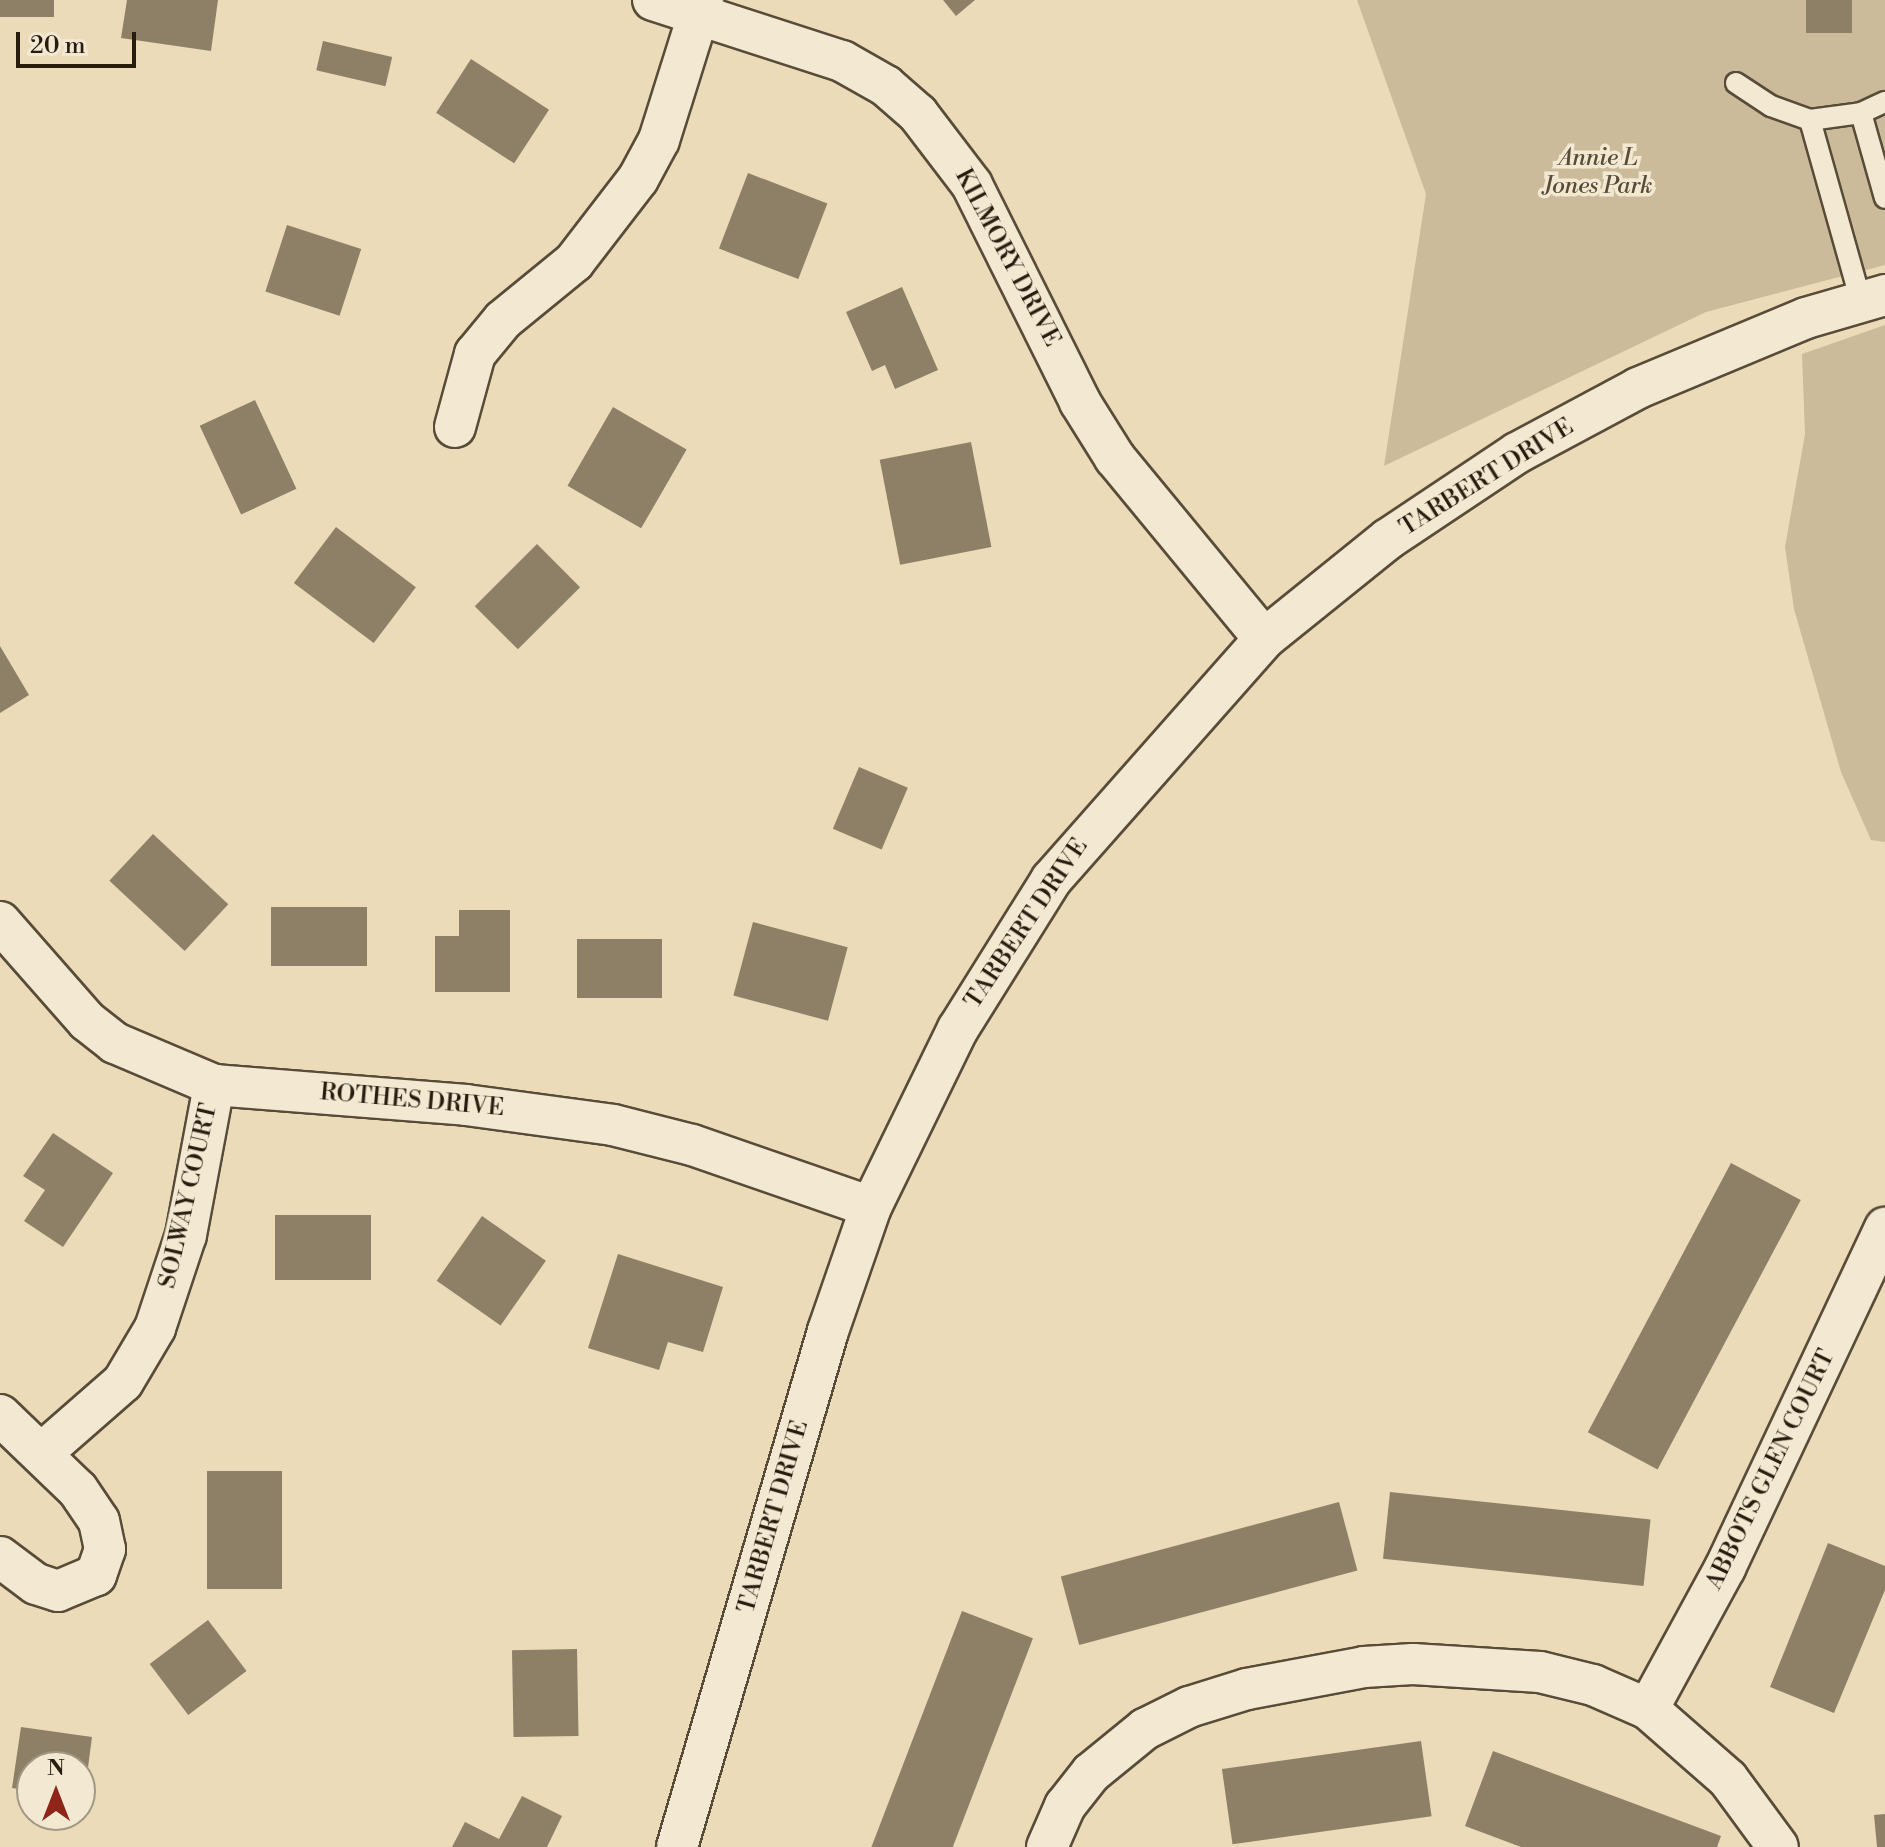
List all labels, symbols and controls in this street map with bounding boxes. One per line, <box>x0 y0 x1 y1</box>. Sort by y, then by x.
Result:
scale bar <box>20 16 140 66</box>
text: 20 m <box>30 31 86 61</box>
park label: Annie L Jones Park <box>1544 145 1652 201</box>
street label: KILMORY DRIVE <box>948 164 1066 352</box>
street label: TARBERT DRIVE <box>1395 413 1579 543</box>
street label: TARBERT DRIVE <box>959 833 1095 1015</box>
street label: ROTHES DRIVE <box>319 1079 505 1123</box>
street label: SOLWAY COURT <box>154 1101 224 1291</box>
street label: ABBOTS GLEN COURT <box>1700 1345 1842 1595</box>
street label: TARBERT DRIVE <box>733 1417 815 1617</box>
north arrow <box>16 1751 96 1831</box>
text: N <box>47 1755 65 1782</box>

